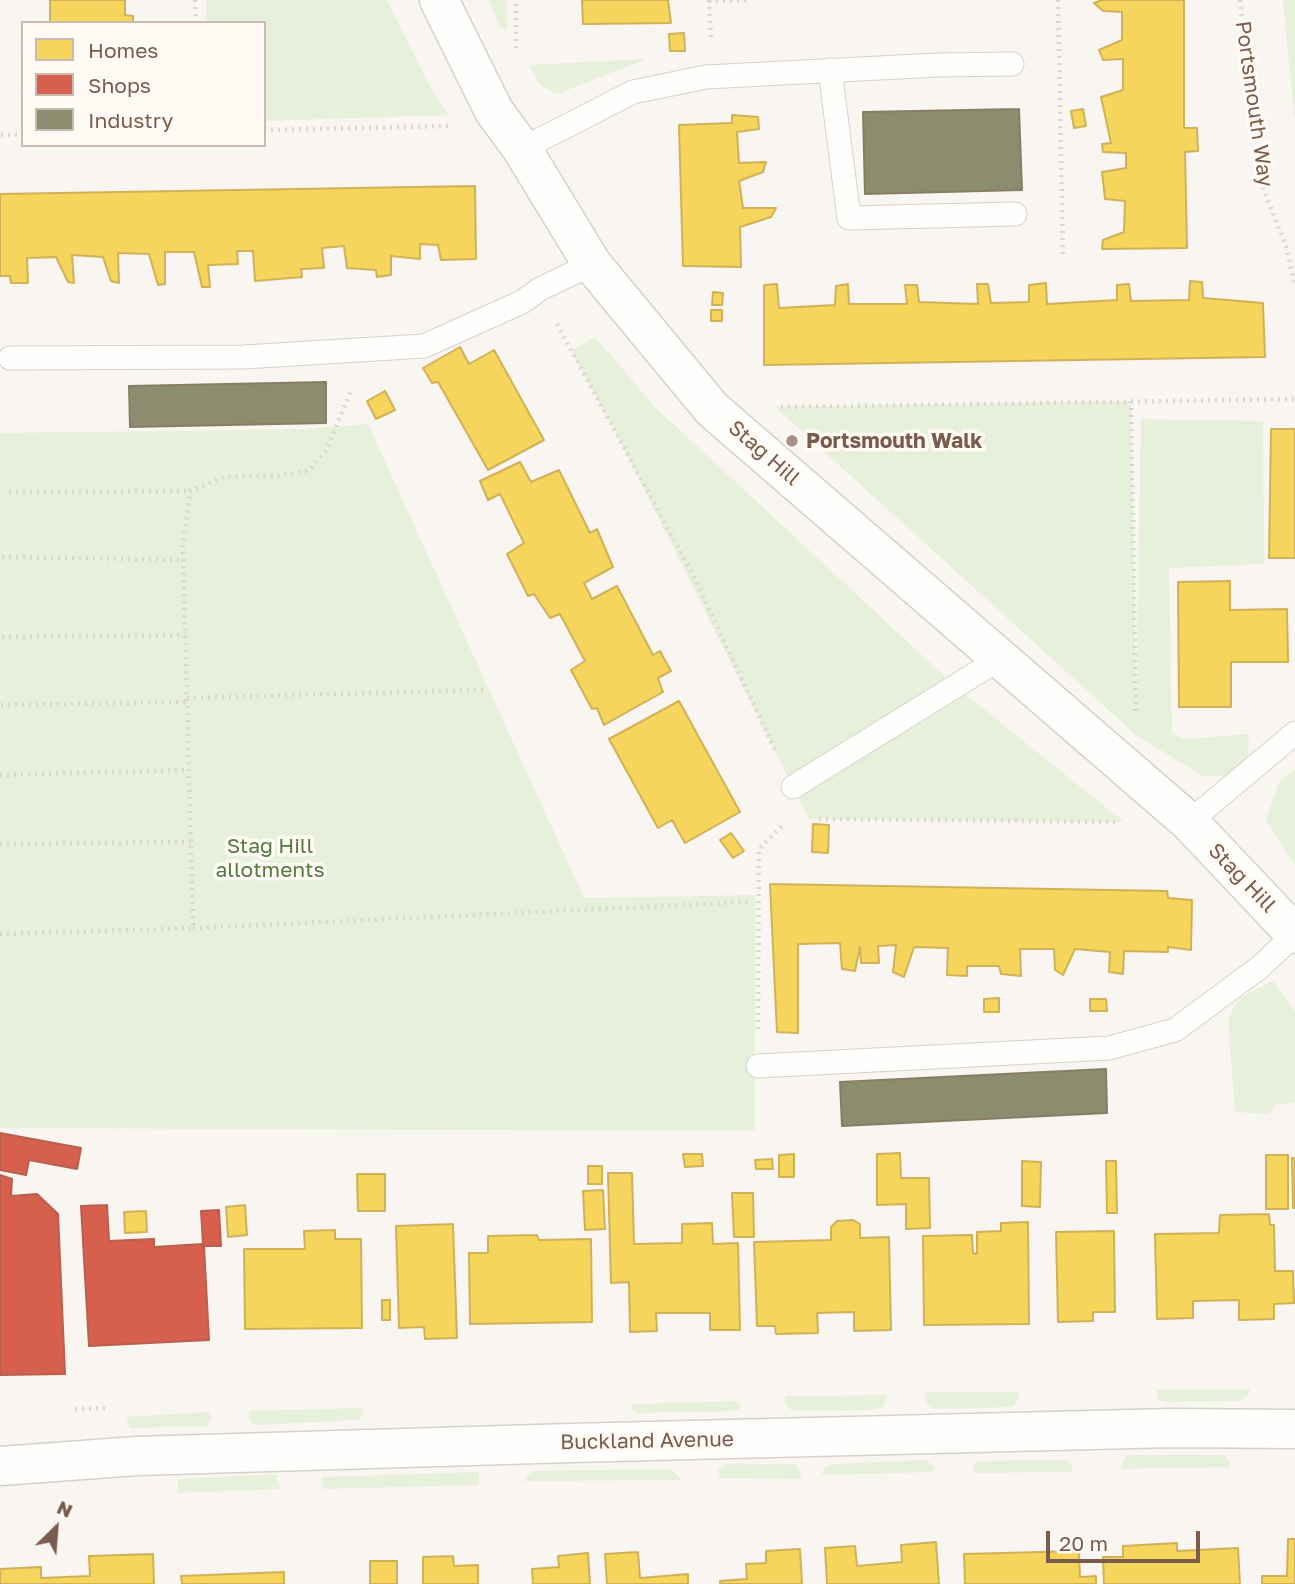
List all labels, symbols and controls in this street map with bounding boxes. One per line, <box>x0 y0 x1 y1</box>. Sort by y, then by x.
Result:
street label: Portsmouth Way <box>1230 19 1278 189</box>
legend <box>21 21 266 147</box>
text: Homes <box>88 37 158 63</box>
text: Shops <box>88 72 151 98</box>
text: Industry <box>88 107 173 133</box>
street label: Stag Hill <box>723 415 805 491</box>
place label: Portsmouth Walk <box>806 428 982 454</box>
marker: Portsmouth Walk <box>784 433 800 449</box>
park label: Stag Hill allotments <box>215 833 325 883</box>
street label: Stag Hill <box>1203 838 1281 918</box>
street label: Buckland Avenue <box>560 1427 734 1455</box>
north arrow <box>21 1493 91 1563</box>
text: N <box>54 1495 76 1522</box>
scale bar <box>1050 1518 1204 1562</box>
text: 20 m <box>1059 1530 1108 1556</box>

